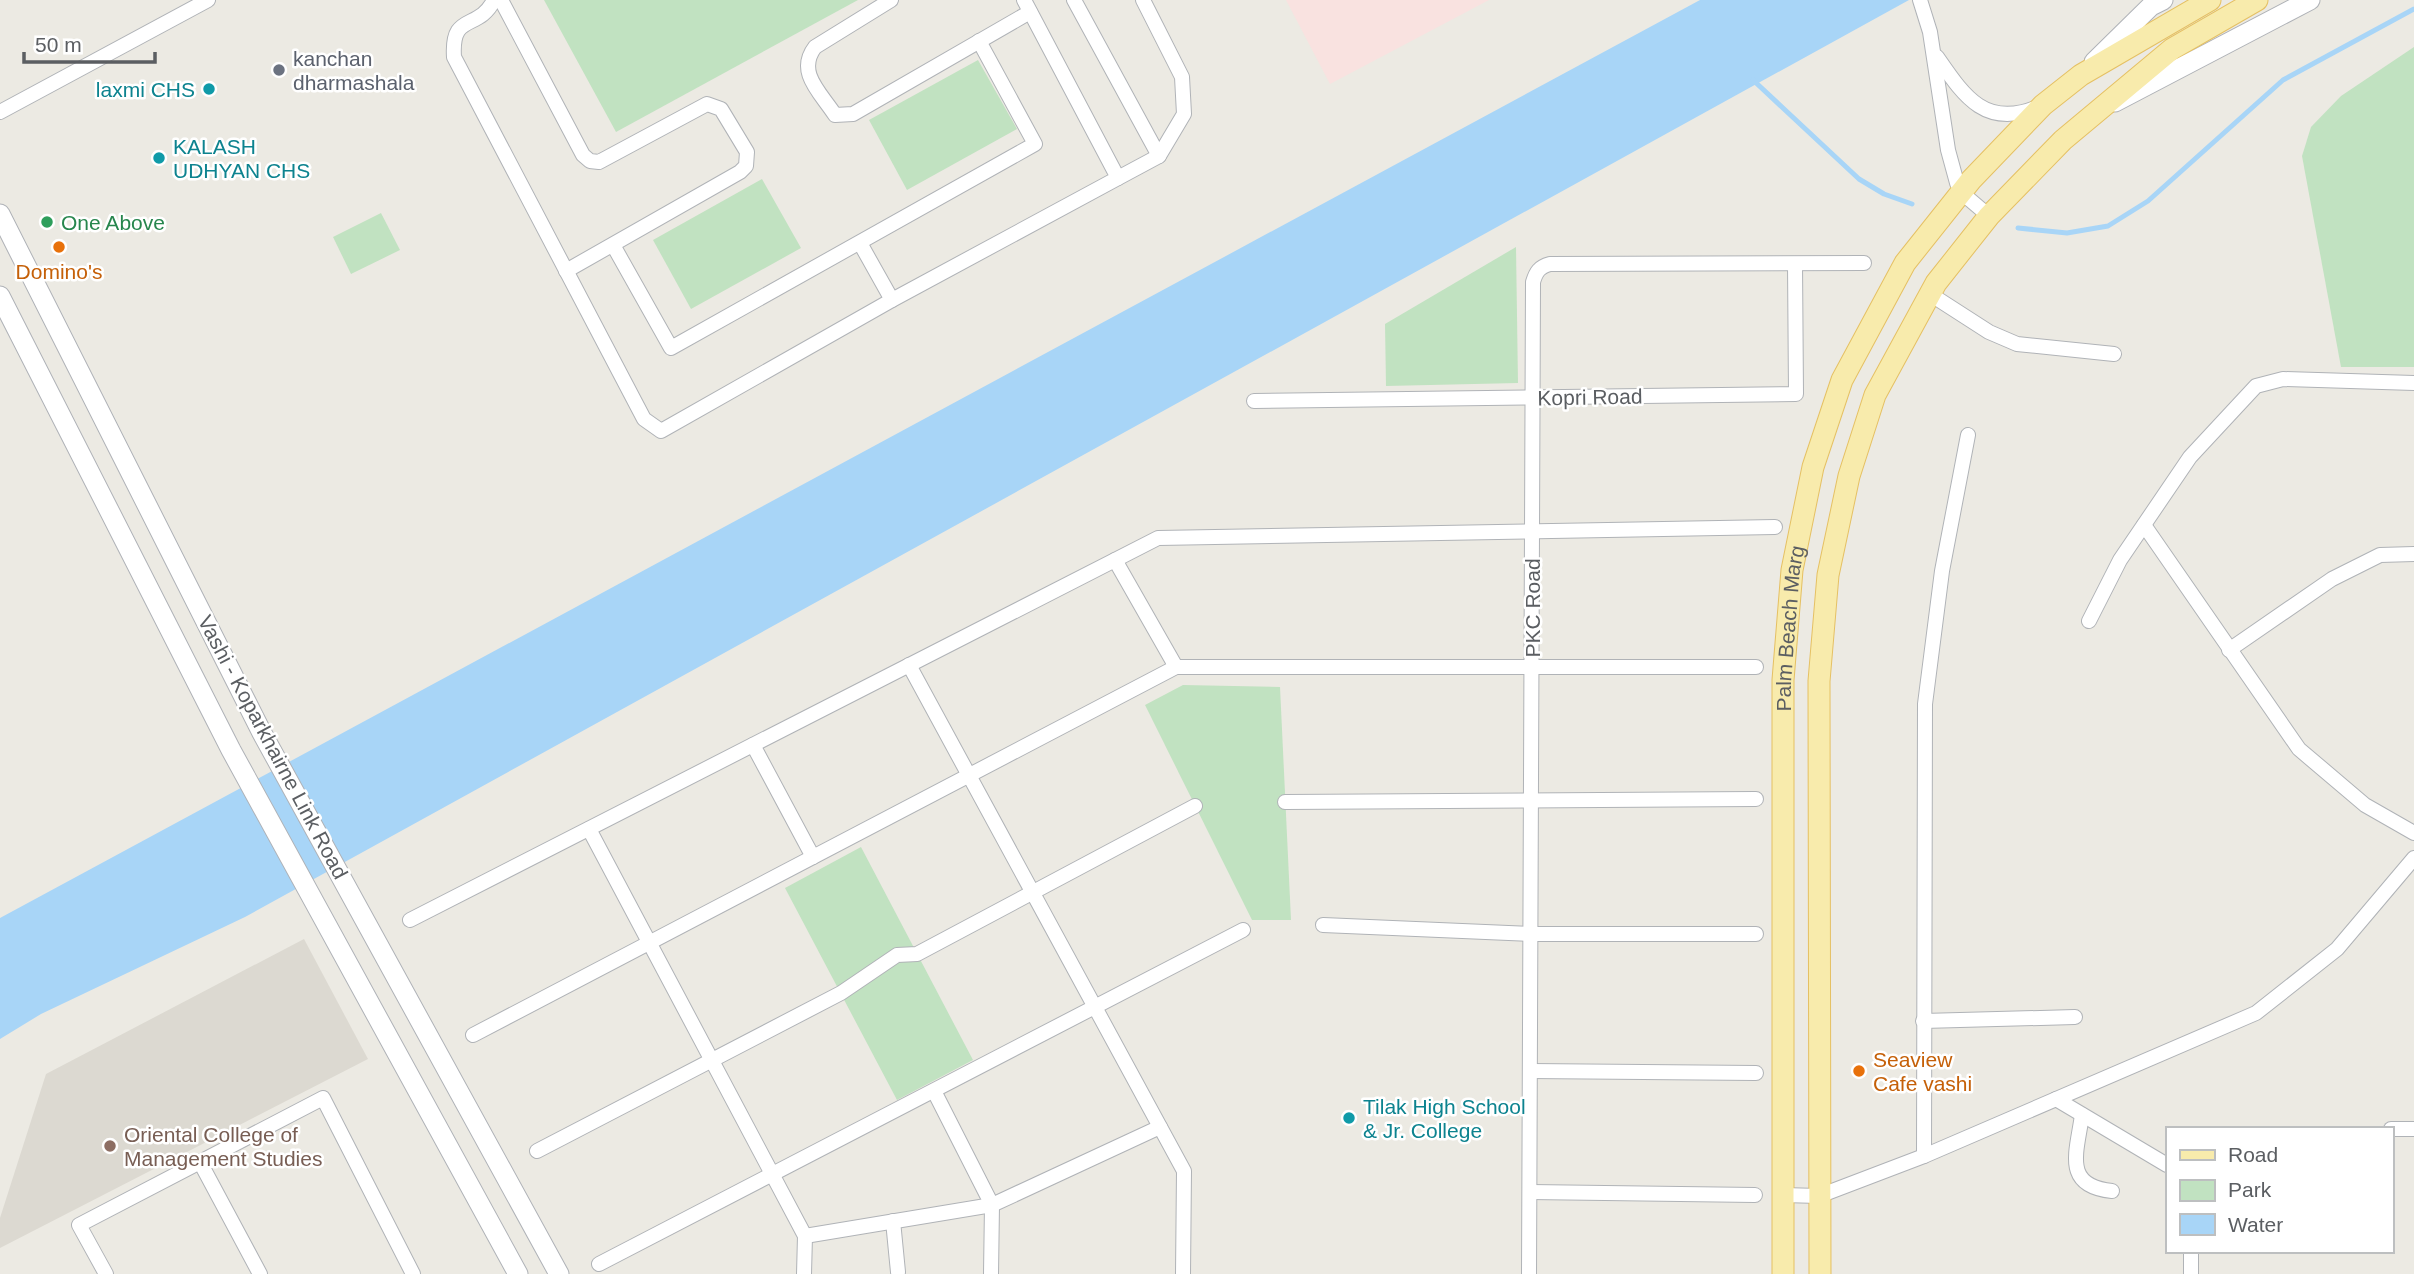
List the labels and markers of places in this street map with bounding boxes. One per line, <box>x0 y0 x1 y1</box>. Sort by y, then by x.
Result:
place label: kanchan dharmashala <box>293 47 415 94</box>
marker: kanchan dharmashala <box>271 62 287 78</box>
place label: laxmi CHS <box>96 78 195 101</box>
marker: laxmi CHS <box>201 81 217 97</box>
place label: KALASH UDHYAN CHS <box>173 135 310 182</box>
marker: KALASH UDHYAN CHS <box>151 150 167 166</box>
place label: One Above <box>61 211 165 234</box>
marker: One Above <box>39 214 55 230</box>
marker: Domino's <box>51 239 67 255</box>
place label: Domino's <box>16 260 102 283</box>
place label: Seaview Cafe vashi <box>1873 1048 1972 1095</box>
marker: Seaview Cafe vashi <box>1851 1063 1867 1079</box>
place label: Tilak High School & Jr. College <box>1363 1095 1526 1142</box>
marker: Tilak High School & Jr. College <box>1341 1110 1357 1126</box>
place label: Oriental College of Management Studies <box>124 1123 322 1170</box>
marker: Oriental College of Management Studies <box>102 1138 118 1154</box>

